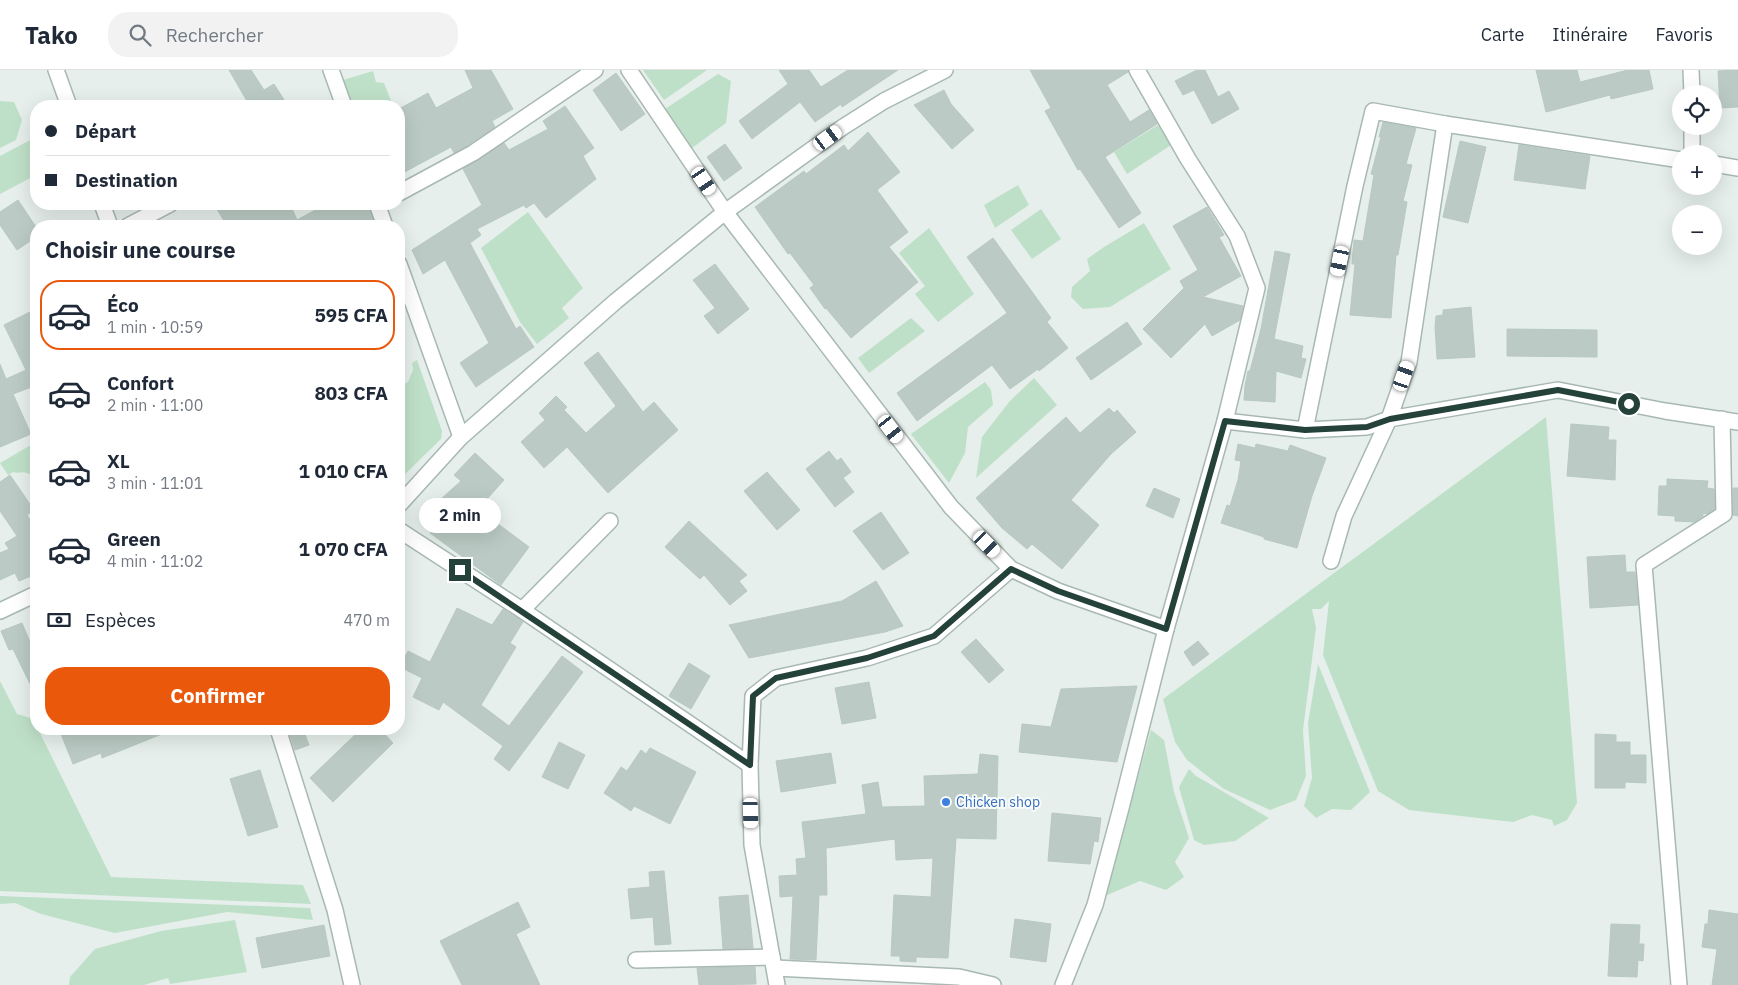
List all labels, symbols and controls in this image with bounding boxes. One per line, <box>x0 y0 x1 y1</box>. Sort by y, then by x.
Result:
search box <box>108 12 458 57</box>
text: Tako <box>25 19 78 51</box>
icon: search <box>126 21 154 49</box>
text: Rechercher <box>166 23 263 47</box>
text: Carte <box>1481 23 1524 46</box>
text: Itinéraire <box>1552 23 1628 46</box>
text: Favoris <box>1656 23 1713 46</box>
map controls <box>1672 85 1722 255</box>
button: locate <box>1672 85 1722 135</box>
text: Départ <box>75 119 136 143</box>
car <box>811 123 844 153</box>
button: + <box>1672 145 1722 195</box>
car <box>689 164 718 198</box>
text: Destination <box>75 168 178 192</box>
button: − <box>1672 205 1722 255</box>
text: Choisir une course <box>45 235 236 264</box>
car <box>1329 245 1350 277</box>
icon: car <box>47 293 92 338</box>
text: Éco <box>107 293 139 317</box>
text: 595 CFA <box>314 303 388 327</box>
text: 1 min · 10:59 <box>107 317 203 337</box>
car <box>1392 359 1415 393</box>
icon: car <box>47 371 92 416</box>
text: Confort <box>107 371 174 395</box>
text: 803 CFA <box>314 381 388 405</box>
route start <box>1618 393 1640 415</box>
text: 2 min · 11:00 <box>107 395 203 415</box>
car <box>875 413 906 445</box>
icon: car <box>47 449 92 494</box>
text: XL <box>107 449 130 473</box>
text: 1 010 CFA <box>299 459 388 483</box>
text: 3 min · 11:01 <box>107 473 203 493</box>
callout: 2 min <box>419 498 501 532</box>
text: 2 min <box>439 505 481 525</box>
icon: car <box>47 527 92 572</box>
text: Green <box>107 527 161 551</box>
car <box>971 528 1002 560</box>
text: 1 070 CFA <box>299 537 388 561</box>
text: 4 min · 11:02 <box>107 551 203 571</box>
route end <box>449 559 471 581</box>
icon: cash <box>45 606 73 634</box>
text: Espèces <box>85 608 156 632</box>
text: 470 m <box>343 610 390 630</box>
button: Confirmer <box>45 667 390 725</box>
place label: Chicken shop <box>956 793 1040 811</box>
marker: Chicken shop <box>940 796 952 808</box>
car <box>742 798 759 828</box>

